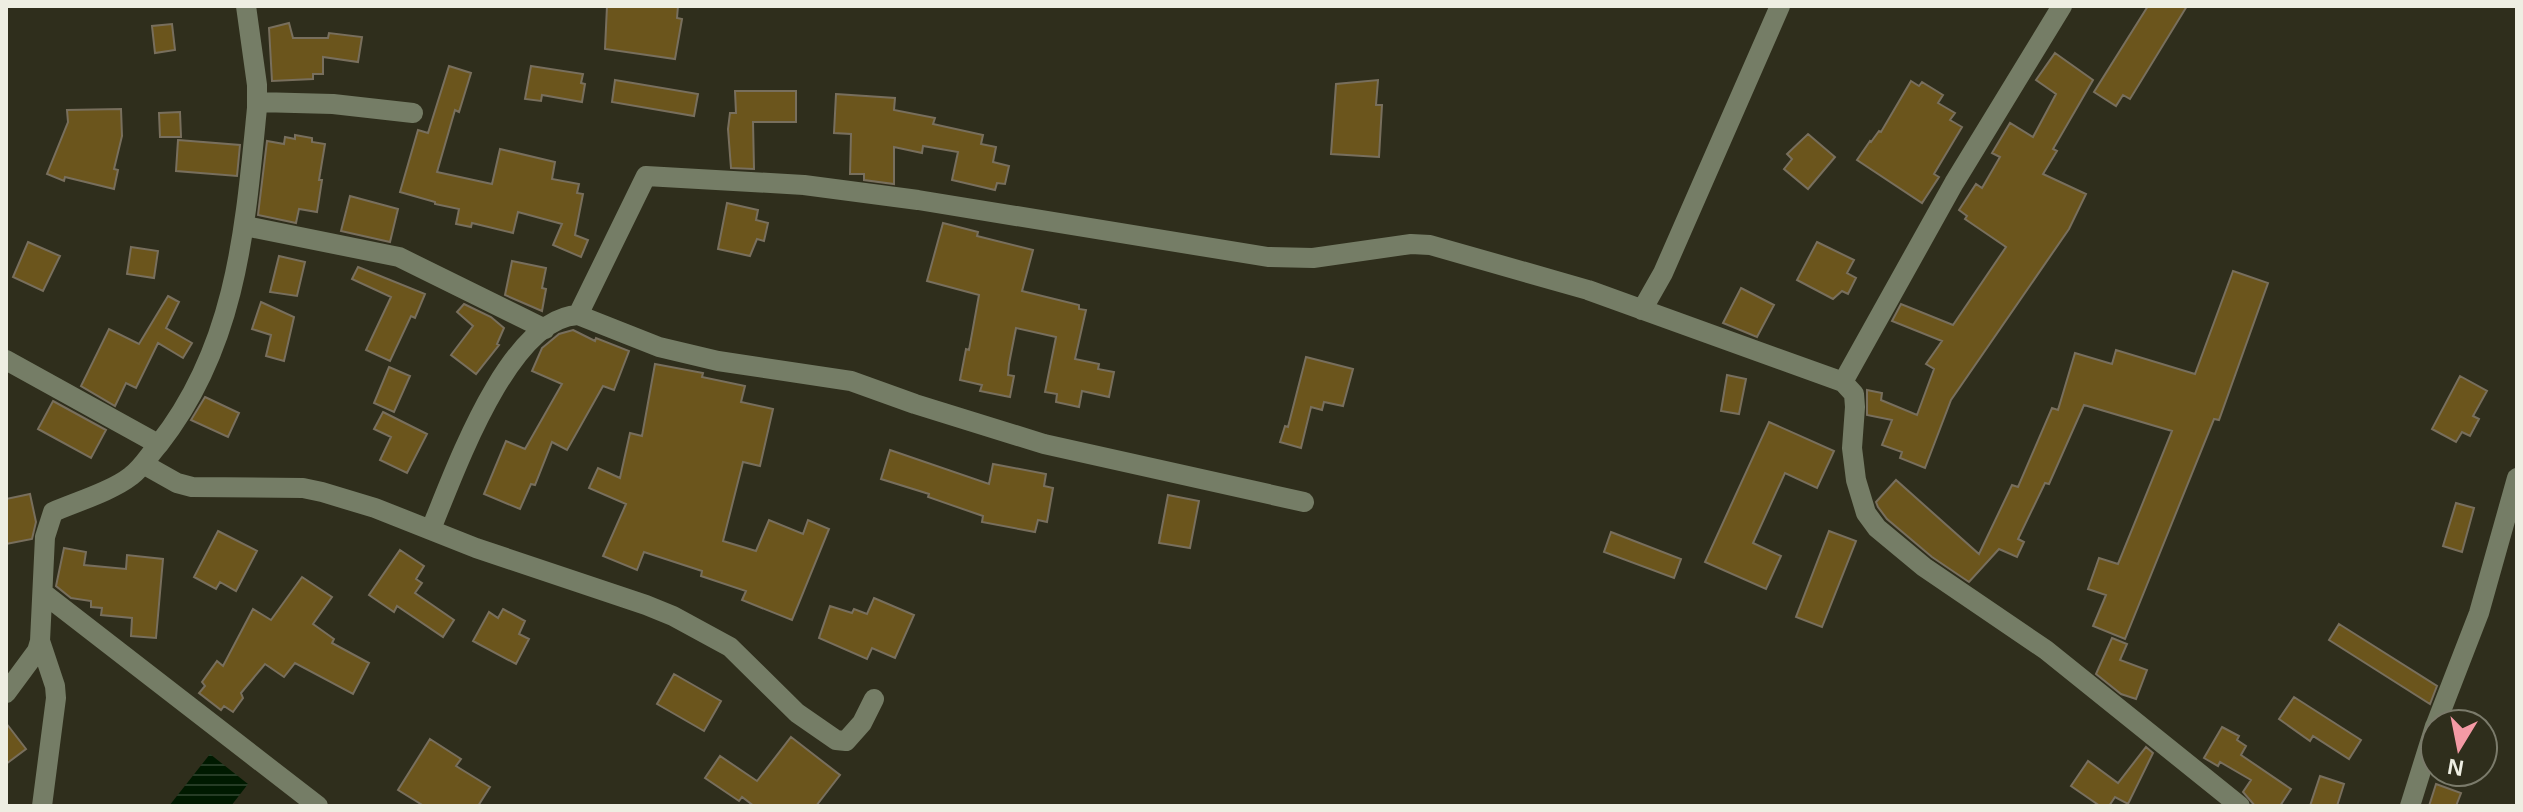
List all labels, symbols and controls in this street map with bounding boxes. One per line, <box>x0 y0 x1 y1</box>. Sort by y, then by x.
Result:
north arrow <box>2419 708 2499 788</box>
text: N <box>2446 754 2466 781</box>

